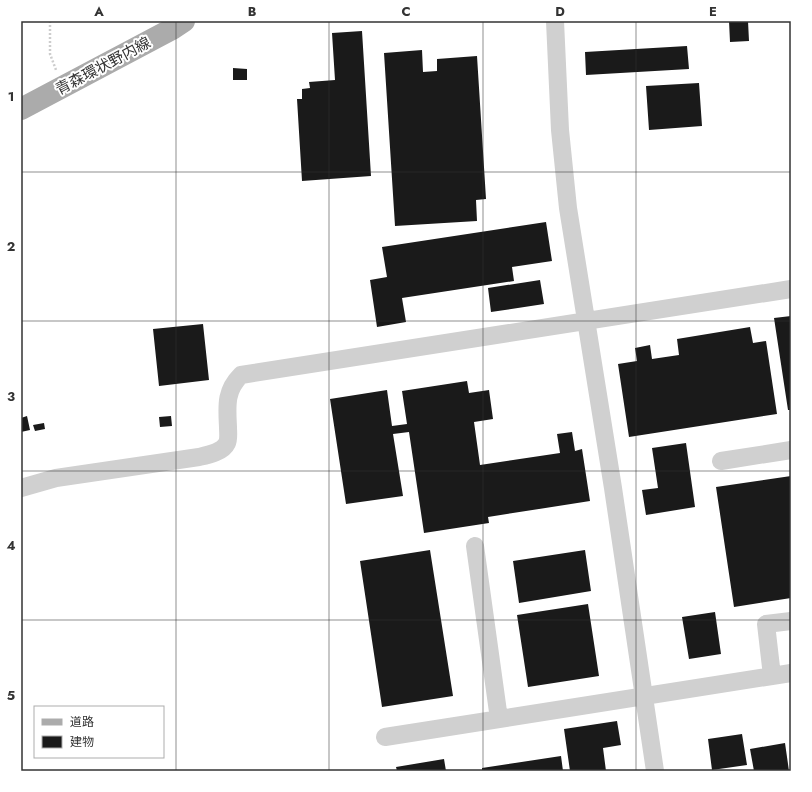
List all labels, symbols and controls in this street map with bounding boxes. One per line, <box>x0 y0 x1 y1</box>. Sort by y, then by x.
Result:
text: A <box>93 2 104 21</box>
text: B <box>248 2 257 21</box>
text: C <box>401 2 411 21</box>
text: D <box>555 2 565 21</box>
text: E <box>709 2 717 21</box>
street label: 青森環状野内線 <box>51 32 155 100</box>
text: 1 <box>8 87 14 106</box>
text: 2 <box>7 237 15 256</box>
text: 3 <box>7 387 15 406</box>
text: 4 <box>6 536 16 555</box>
text: 5 <box>7 686 15 705</box>
legend <box>34 706 164 758</box>
text: 道路 <box>70 713 94 731</box>
text: 建物 <box>70 733 94 751</box>

